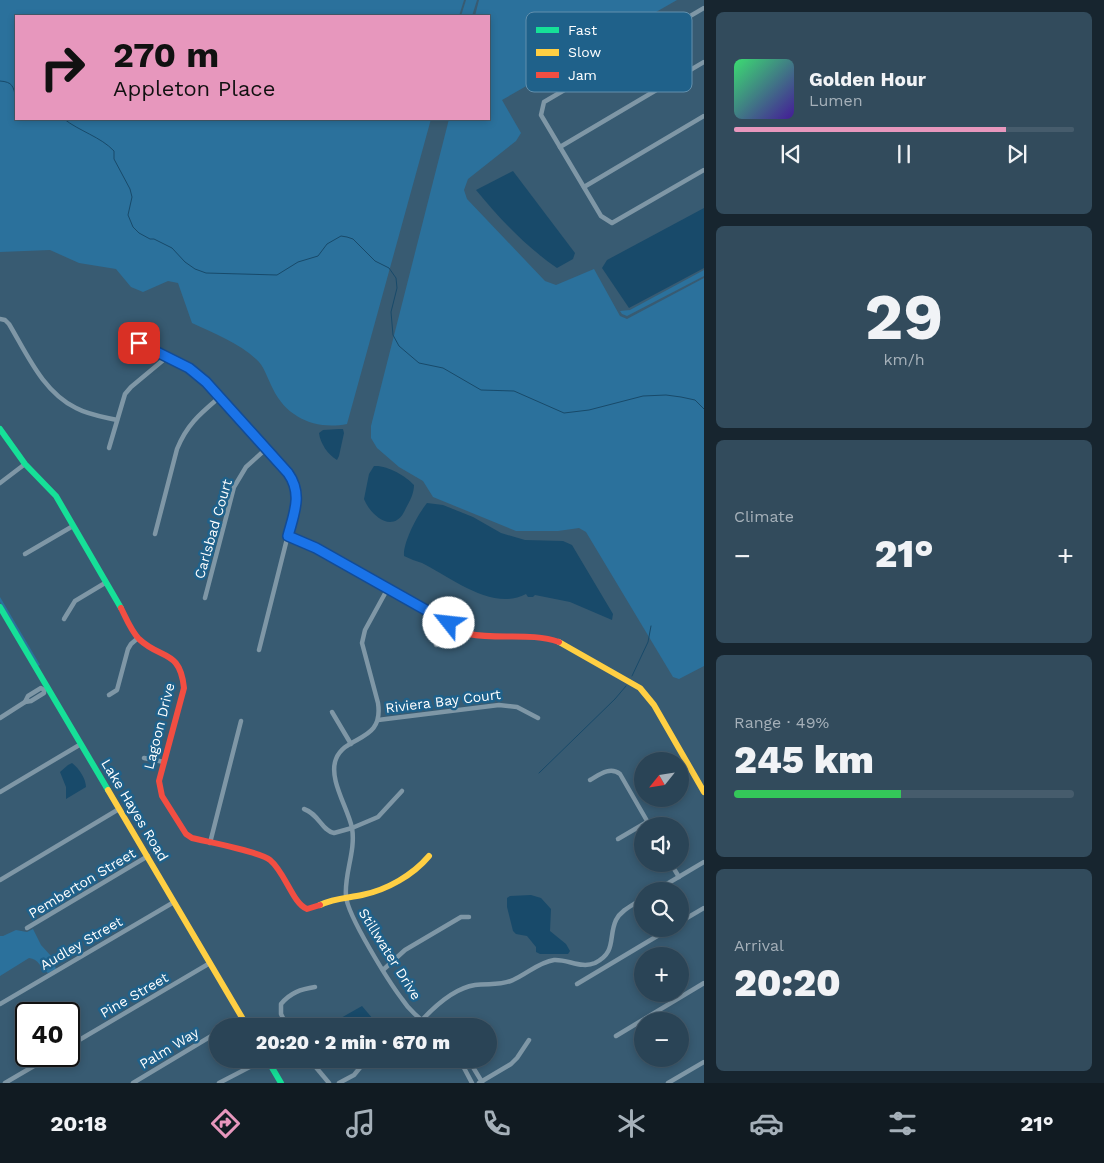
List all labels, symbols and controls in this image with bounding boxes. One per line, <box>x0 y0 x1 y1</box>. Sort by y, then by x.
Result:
legend <box>526 12 692 92</box>
text: Fast <box>568 22 597 38</box>
text: 270 m <box>113 34 219 76</box>
icon: right <box>30 35 95 100</box>
text: Slow <box>568 44 601 60</box>
text: Jam <box>568 67 597 83</box>
text: Golden Hour <box>809 68 926 91</box>
text: Appleton Place <box>113 76 275 101</box>
text: Lumen <box>809 91 863 110</box>
icon: previous <box>777 140 805 168</box>
icon: pause <box>890 140 918 168</box>
icon: next <box>1003 140 1031 168</box>
text: 29 <box>865 279 943 355</box>
pin <box>118 322 160 364</box>
icon: arrive <box>125 329 153 357</box>
text: km/h <box>883 350 925 369</box>
street label: Carlsbad Court <box>191 477 235 581</box>
text: Climate <box>734 507 794 526</box>
text: 21° <box>874 532 934 576</box>
text: − <box>734 539 751 572</box>
text: + <box>1057 539 1074 572</box>
position arrow <box>422 596 474 648</box>
street label: Lagoon Drive <box>140 681 178 771</box>
street label: Riviera Bay Court <box>384 686 502 716</box>
text: Range · 49% <box>734 713 829 732</box>
text: 245 km <box>734 738 874 782</box>
north arrow <box>634 752 689 808</box>
map controls <box>634 752 689 1067</box>
street label: Lake Hayes Road <box>98 756 172 864</box>
button: sound <box>634 817 689 872</box>
street label: Pemberton Street <box>26 845 138 921</box>
button: search <box>634 882 689 937</box>
street label: Stillwater Drive <box>355 905 425 1003</box>
street label: Audley Street <box>37 913 125 973</box>
text: Arrival <box>734 936 784 955</box>
button: + <box>634 947 689 1002</box>
text: 20:20 <box>734 961 841 1005</box>
street label: Pine Street <box>97 969 171 1021</box>
speed limit sign: 40 <box>15 1002 80 1067</box>
button: − <box>634 1012 689 1067</box>
street label: Palm Way <box>137 1024 202 1072</box>
text: 20:20 · 2 min · 670 m <box>256 1031 450 1054</box>
icon: directions <box>208 1106 243 1141</box>
icon: music <box>343 1106 378 1141</box>
icon: phone <box>479 1106 514 1141</box>
icon: climate <box>614 1106 649 1141</box>
icon: car <box>749 1106 784 1141</box>
icon: filters <box>885 1106 920 1141</box>
text: 20:18 <box>50 1111 107 1136</box>
text: 21° <box>1020 1111 1054 1136</box>

